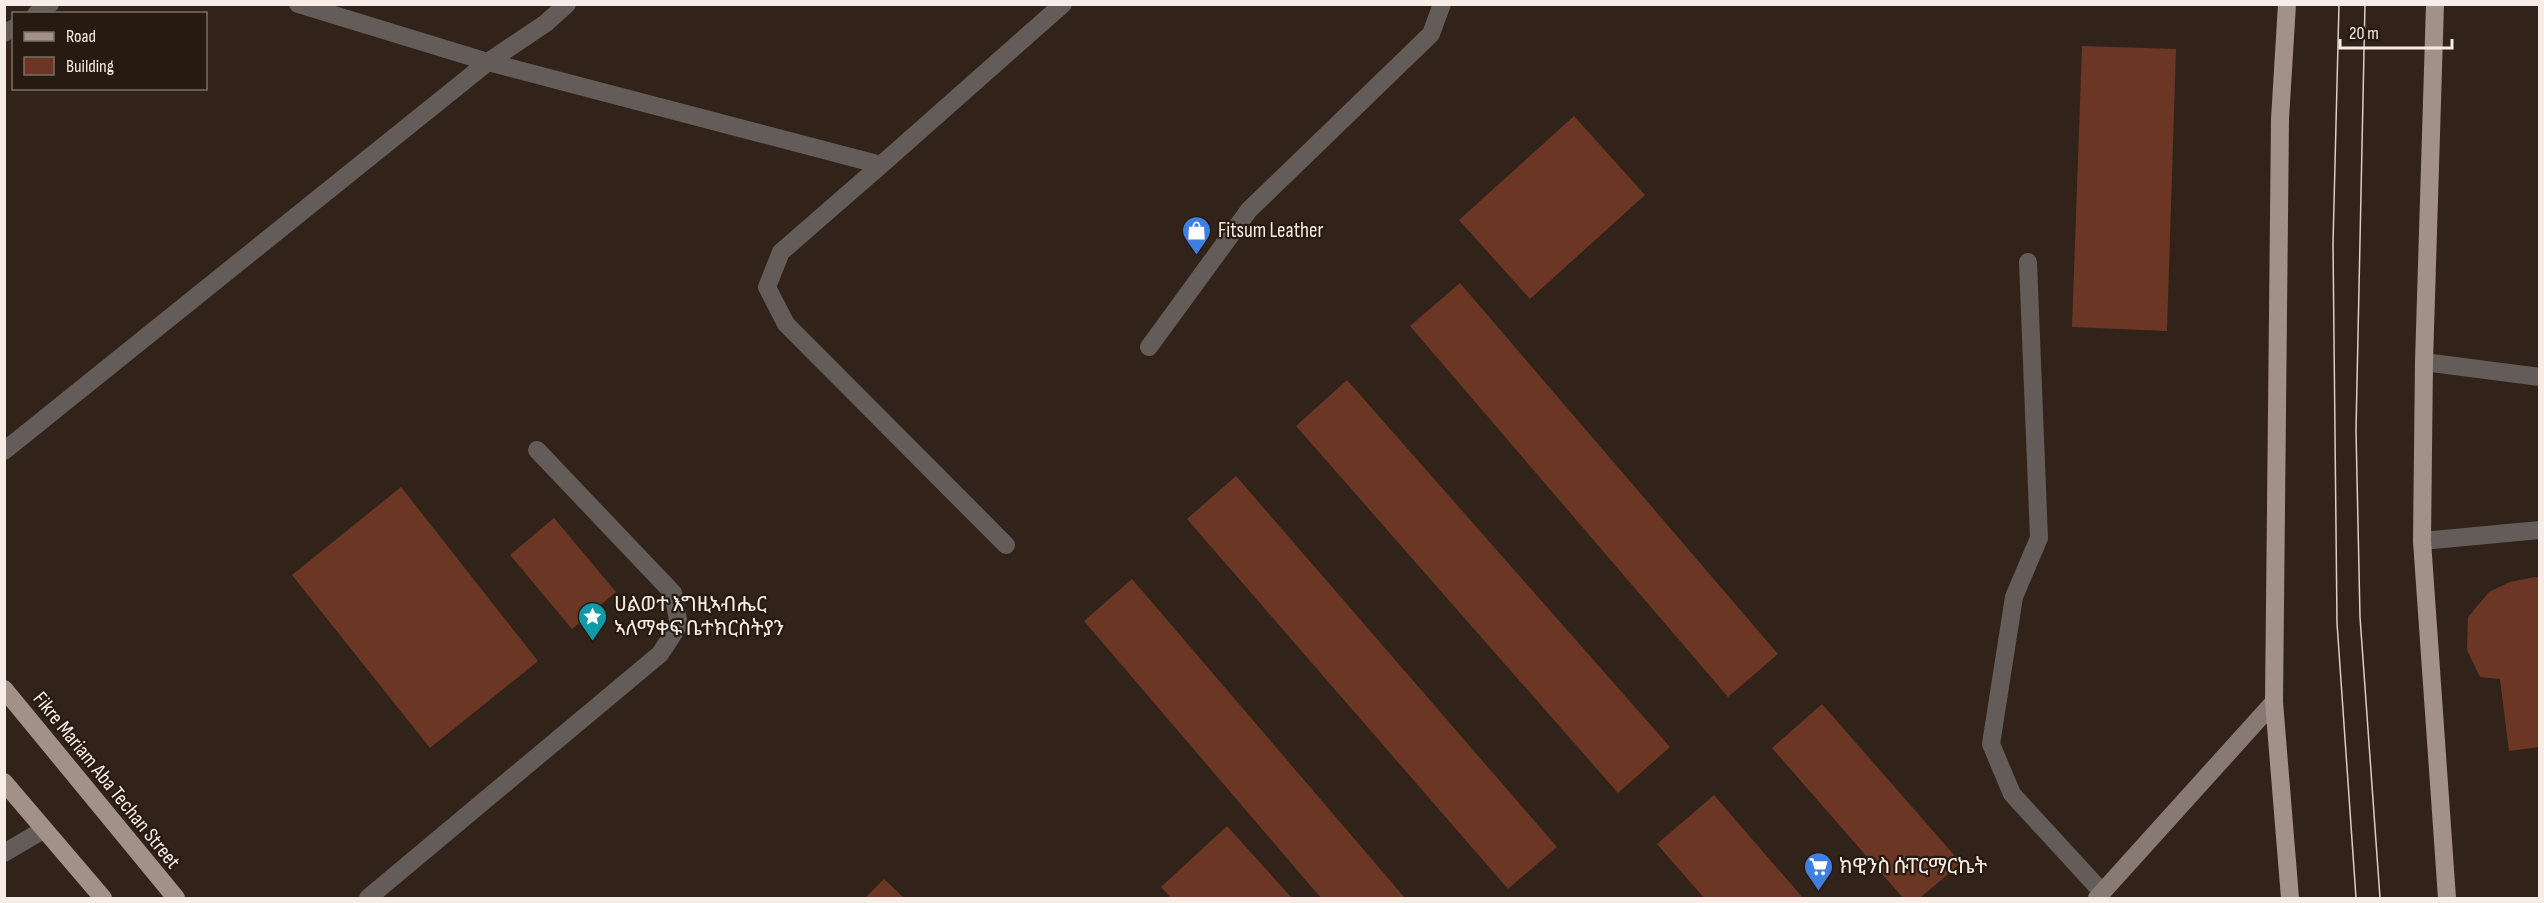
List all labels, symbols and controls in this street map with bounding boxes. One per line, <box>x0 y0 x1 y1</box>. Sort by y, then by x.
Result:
legend <box>12 12 207 90</box>
scale bar <box>2340 12 2452 50</box>
text: 20 m <box>2349 23 2379 44</box>
text: Road <box>66 26 96 47</box>
text: Building <box>66 56 114 77</box>
shop icon: Fitsum Leather <box>1181 214 1213 256</box>
place label: Fitsum Leather <box>1218 218 1324 243</box>
place label: ሀልወተ እግዚኣብሔር ኣለማቀፍ ቤተክርስትያን <box>614 592 784 641</box>
place icon: ሀልወተ እግዚኣብሔር ኣለማቀፍ ቤተክርስትያን <box>577 600 609 642</box>
street label: Fikre Mariam Aba Techan Street <box>28 687 186 874</box>
supermarket icon: ክዊንስ ሱፐርማርኬት <box>1802 850 1834 892</box>
place label: ክዊንስ ሱፐርማርኬት <box>1839 854 1987 879</box>

